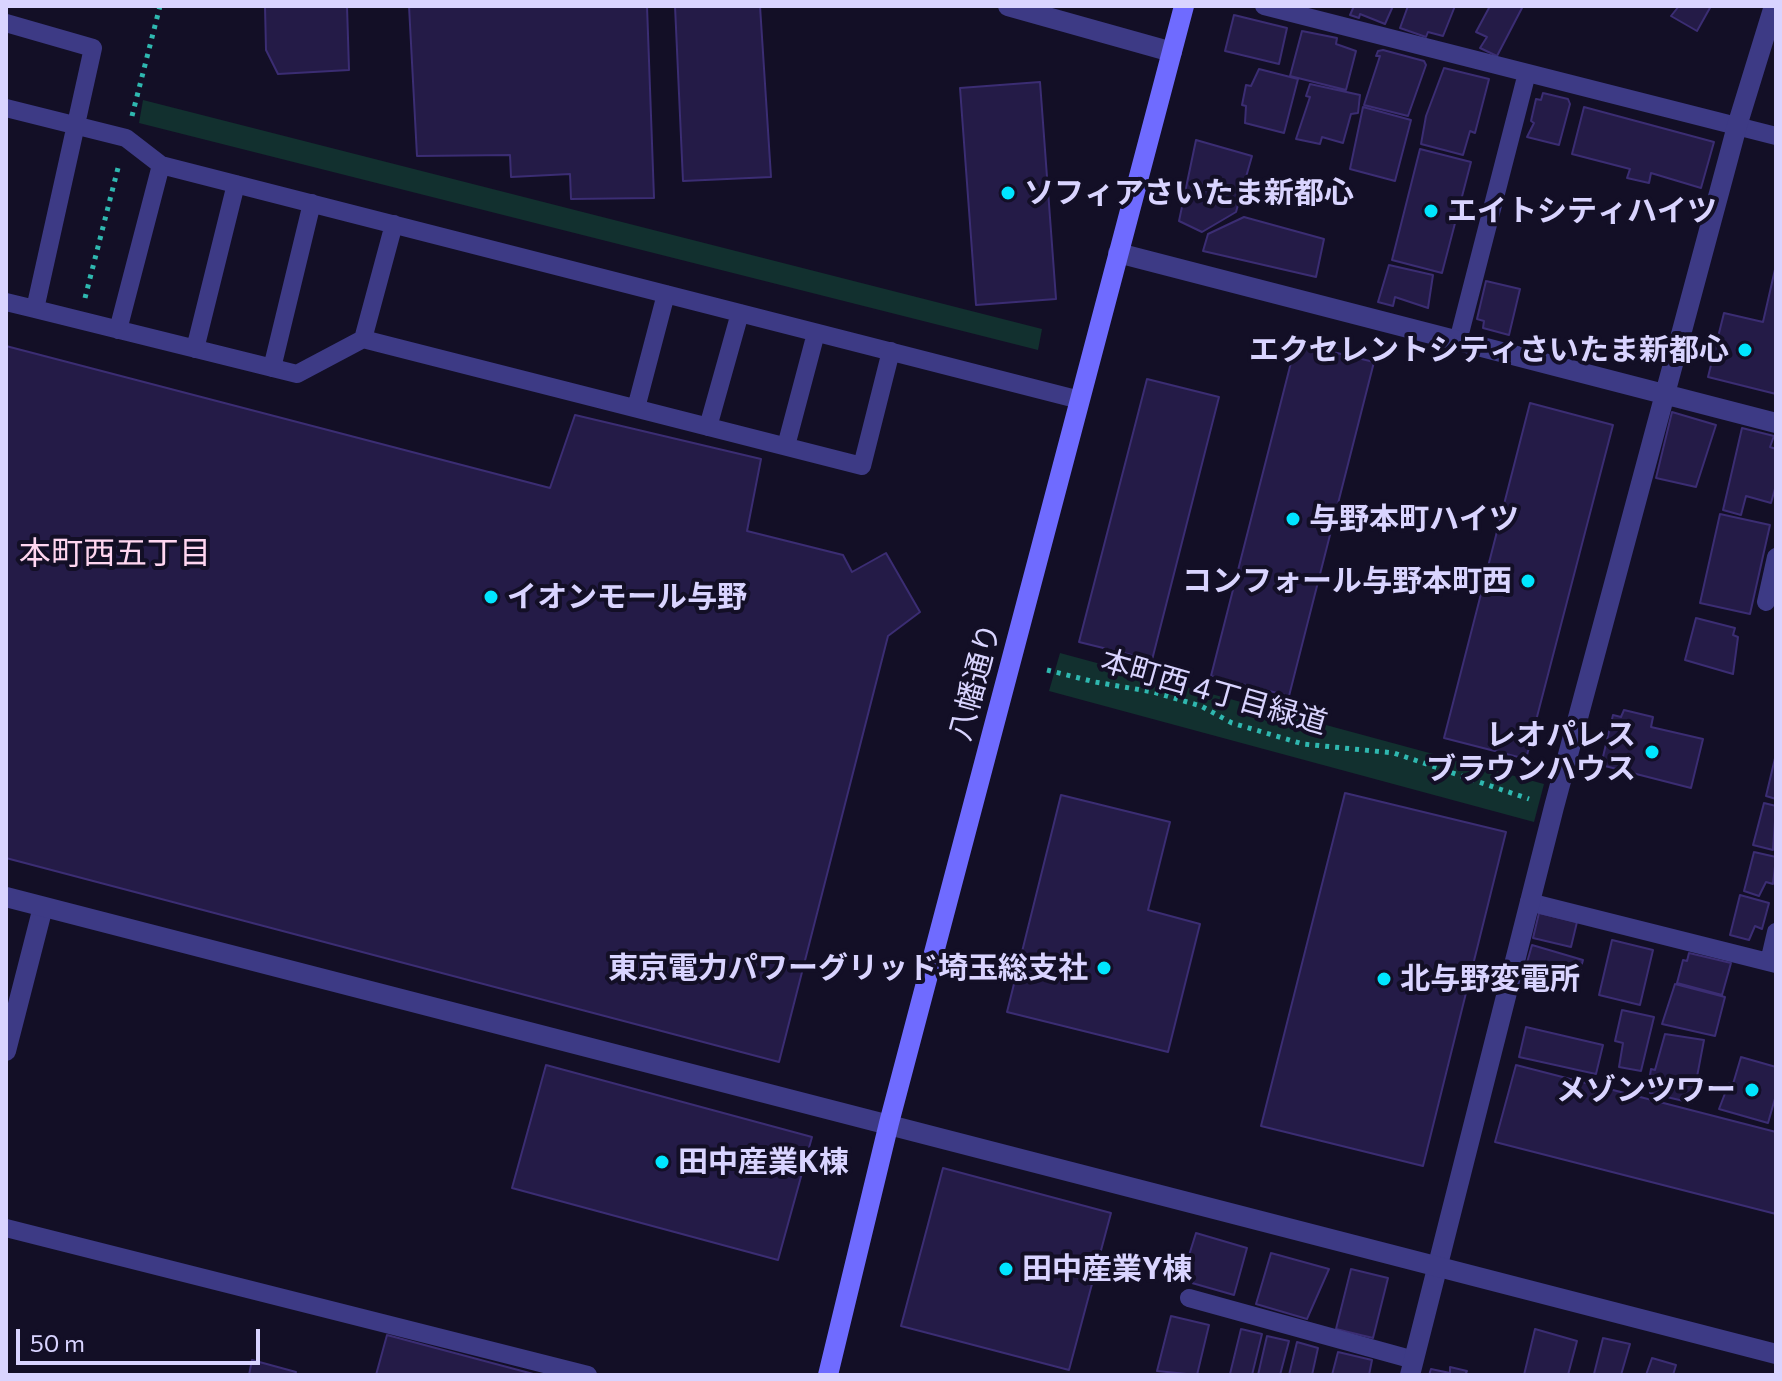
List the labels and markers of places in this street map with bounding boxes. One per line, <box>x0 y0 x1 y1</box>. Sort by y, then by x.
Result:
place label: ソフィアさいたま新都心 <box>1024 175 1354 211</box>
marker: ソフィアさいたま新都心 <box>999 184 1017 202</box>
place label: エイトシティハイツ <box>1447 193 1717 229</box>
marker: エイトシティハイツ <box>1422 202 1440 220</box>
place label: エクセレントシティさいたま新都心 <box>1249 332 1729 368</box>
marker: エクセレントシティさいたま新都心 <box>1736 341 1754 359</box>
place label: 与野本町ハイツ <box>1309 501 1519 537</box>
marker: 与野本町ハイツ <box>1284 510 1302 528</box>
place label: コンフォール与野本町西 <box>1182 563 1512 599</box>
marker: コンフォール与野本町西 <box>1519 572 1537 590</box>
place label: イオンモール与野 <box>507 579 747 615</box>
marker: イオンモール与野 <box>482 588 500 606</box>
place label: レオパレス ブラウンハウス <box>1426 717 1636 788</box>
marker: レオパレス ブラウンハウス <box>1643 743 1661 761</box>
place label: 東京電力パワーグリッド埼玉総支社 <box>608 950 1088 986</box>
marker: 東京電力パワーグリッド埼玉総支社 <box>1095 959 1113 977</box>
place label: 北与野変電所 <box>1400 961 1580 997</box>
marker: 北与野変電所 <box>1375 970 1393 988</box>
place label: メゾンツワー <box>1556 1072 1736 1108</box>
marker: メゾンツワー <box>1743 1081 1761 1099</box>
place label: 田中産業K棟 <box>678 1144 849 1180</box>
marker: 田中産業K棟 <box>653 1153 671 1171</box>
place label: 田中産業Y棟 <box>1022 1251 1192 1287</box>
marker: 田中産業Y棟 <box>997 1260 1015 1278</box>

